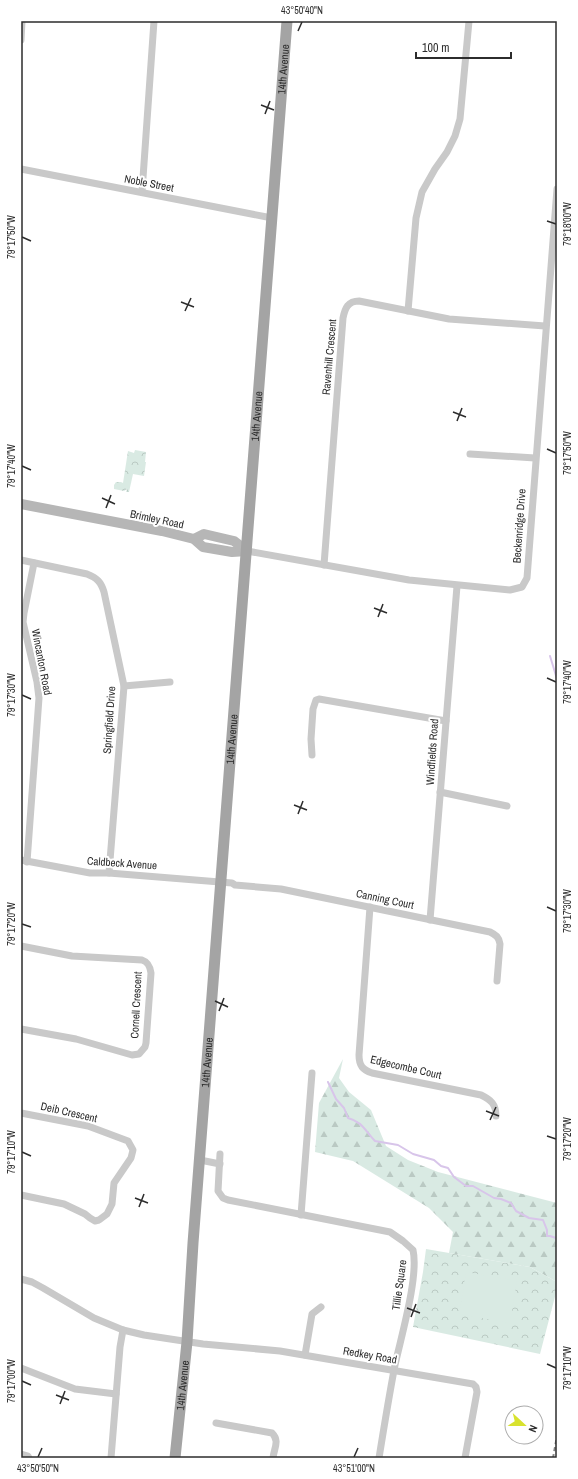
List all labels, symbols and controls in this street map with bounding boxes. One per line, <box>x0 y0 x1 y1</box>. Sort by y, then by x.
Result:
text: 43°50'40"N <box>281 4 323 17</box>
scale bar <box>416 34 511 60</box>
text: 100 m <box>422 40 449 56</box>
street label: 14th Avenue <box>274 44 292 95</box>
street label: Noble Street <box>123 171 175 195</box>
text: 79°18'00"W <box>561 202 574 246</box>
text: 79°17'50"W <box>5 215 18 259</box>
street label: Ravenhill Crescent <box>319 318 339 396</box>
street label: 14th Avenue <box>248 391 265 442</box>
text: 79°17'50"W <box>561 431 574 475</box>
text: 79°17'40"W <box>5 444 18 488</box>
street label: Beckenridge Drive <box>509 488 529 564</box>
street label: Brimley Road <box>129 506 185 532</box>
street label: Wincanton Road <box>29 628 55 696</box>
text: 79°17'40"W <box>561 660 574 704</box>
text: 79°17'30"W <box>5 673 18 717</box>
street label: Springfield Drive <box>100 686 118 754</box>
street label: 14th Avenue <box>223 714 241 765</box>
street label: Windfields Road <box>423 718 441 786</box>
street label: Caldbeck Avenue <box>87 854 157 872</box>
street label: Canning Court <box>355 886 416 912</box>
text: 79°17'30"W <box>561 889 574 933</box>
text: 79°17'20"W <box>5 902 18 946</box>
street label: Cornell Crescent <box>127 971 145 1039</box>
street label: 14th Avenue <box>198 1037 216 1088</box>
street label: Edgecombe Court <box>369 1052 443 1082</box>
street label: Deib Crescent <box>39 1099 99 1125</box>
text: 79°17'20"W <box>561 1117 574 1161</box>
text: 79°17'10"W <box>5 1130 18 1174</box>
street label: Tillie Square <box>389 1259 409 1311</box>
street label: Redkey Road <box>342 1343 398 1367</box>
text: 79°17'10"W <box>561 1346 574 1390</box>
text: 79°17'00"W <box>5 1359 18 1403</box>
street label: 14th Avenue <box>173 1360 192 1411</box>
north arrow <box>504 1405 544 1445</box>
text: N <box>526 1423 541 1434</box>
text: 43°50'50"N <box>17 1462 59 1475</box>
text: 43°51'00"N <box>333 1462 375 1475</box>

